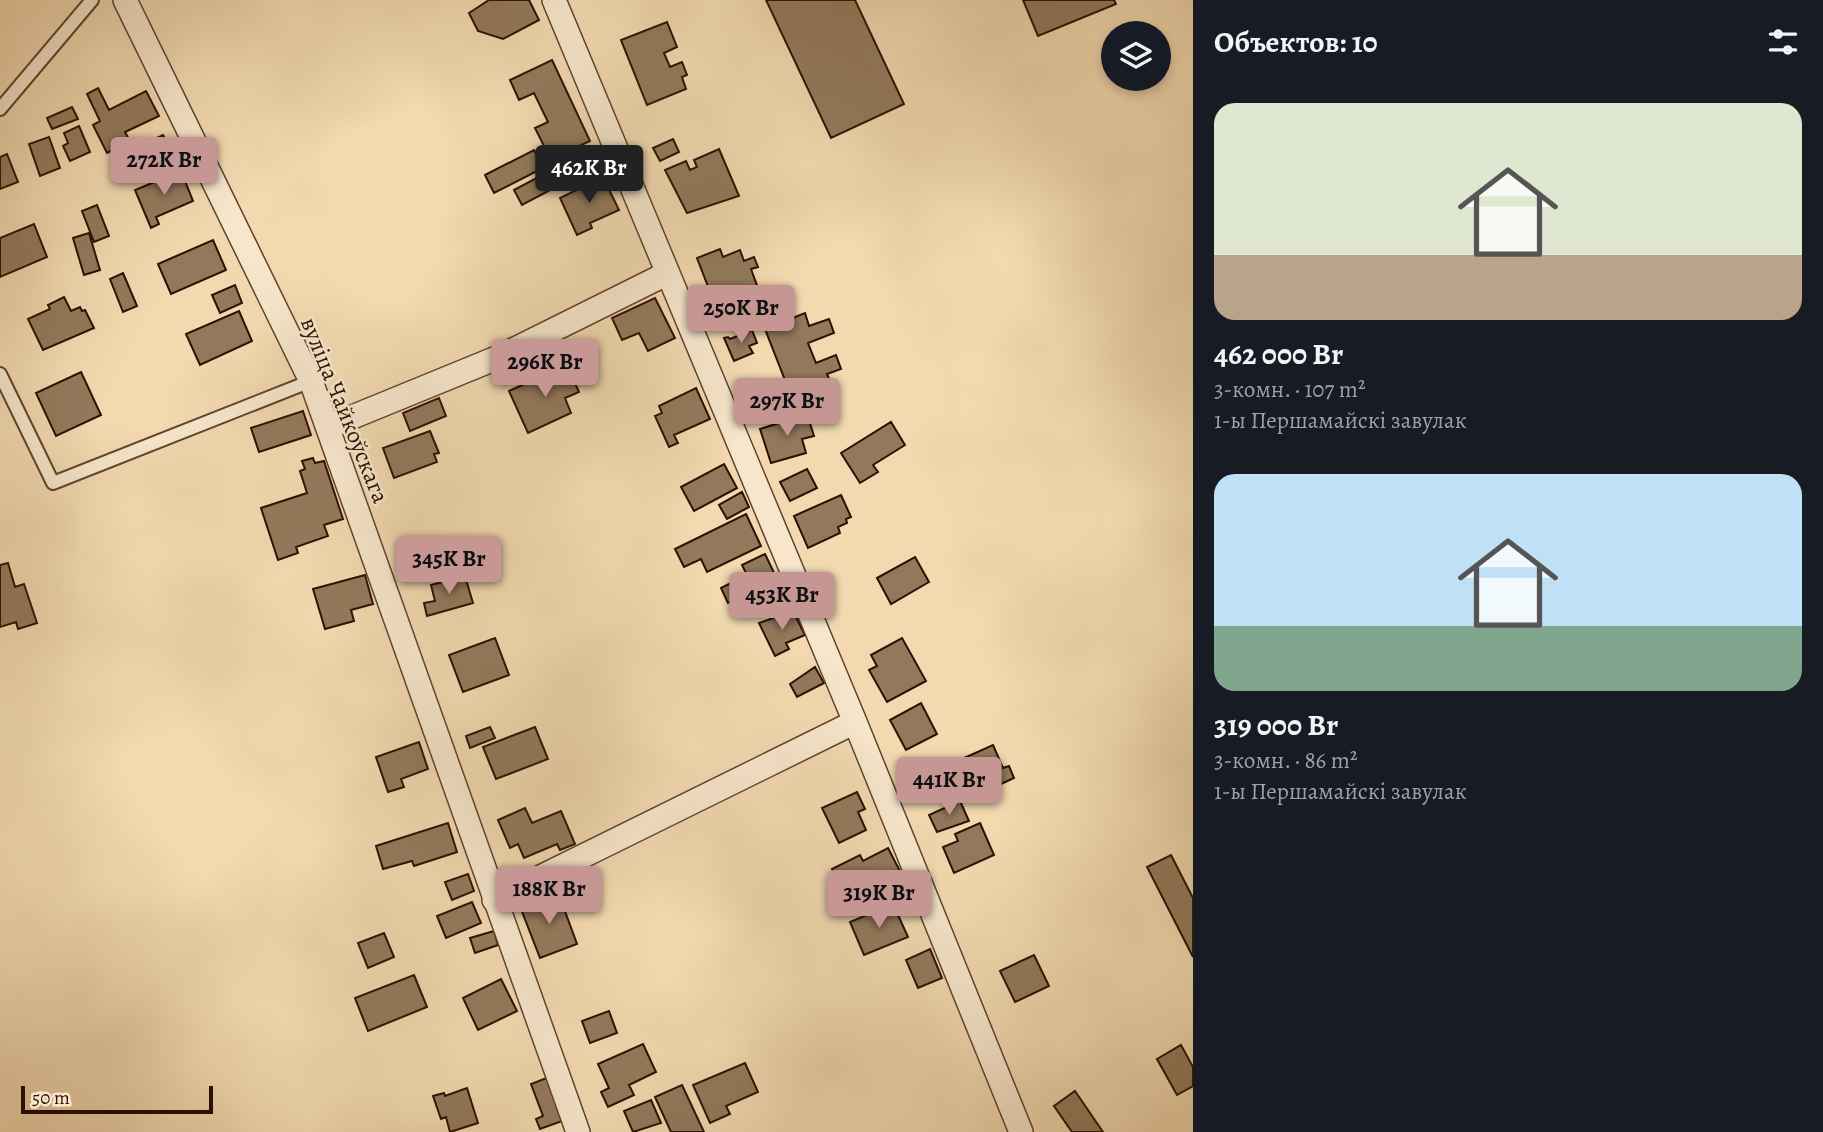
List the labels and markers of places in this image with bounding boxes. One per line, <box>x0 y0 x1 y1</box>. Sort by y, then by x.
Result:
pin: 272K Br <box>99 138 229 197</box>
pin: 462K Br <box>524 146 654 205</box>
pin: 250K Br <box>676 286 806 345</box>
pin: 296K Br <box>480 340 610 399</box>
pin: 297K Br <box>722 378 852 438</box>
pin: 345K Br <box>384 536 514 596</box>
pin: 453K Br <box>717 572 847 632</box>
pin: 441K Br <box>884 758 1014 817</box>
pin: 188K Br <box>484 866 614 926</box>
pin: 319K Br <box>814 870 944 930</box>

